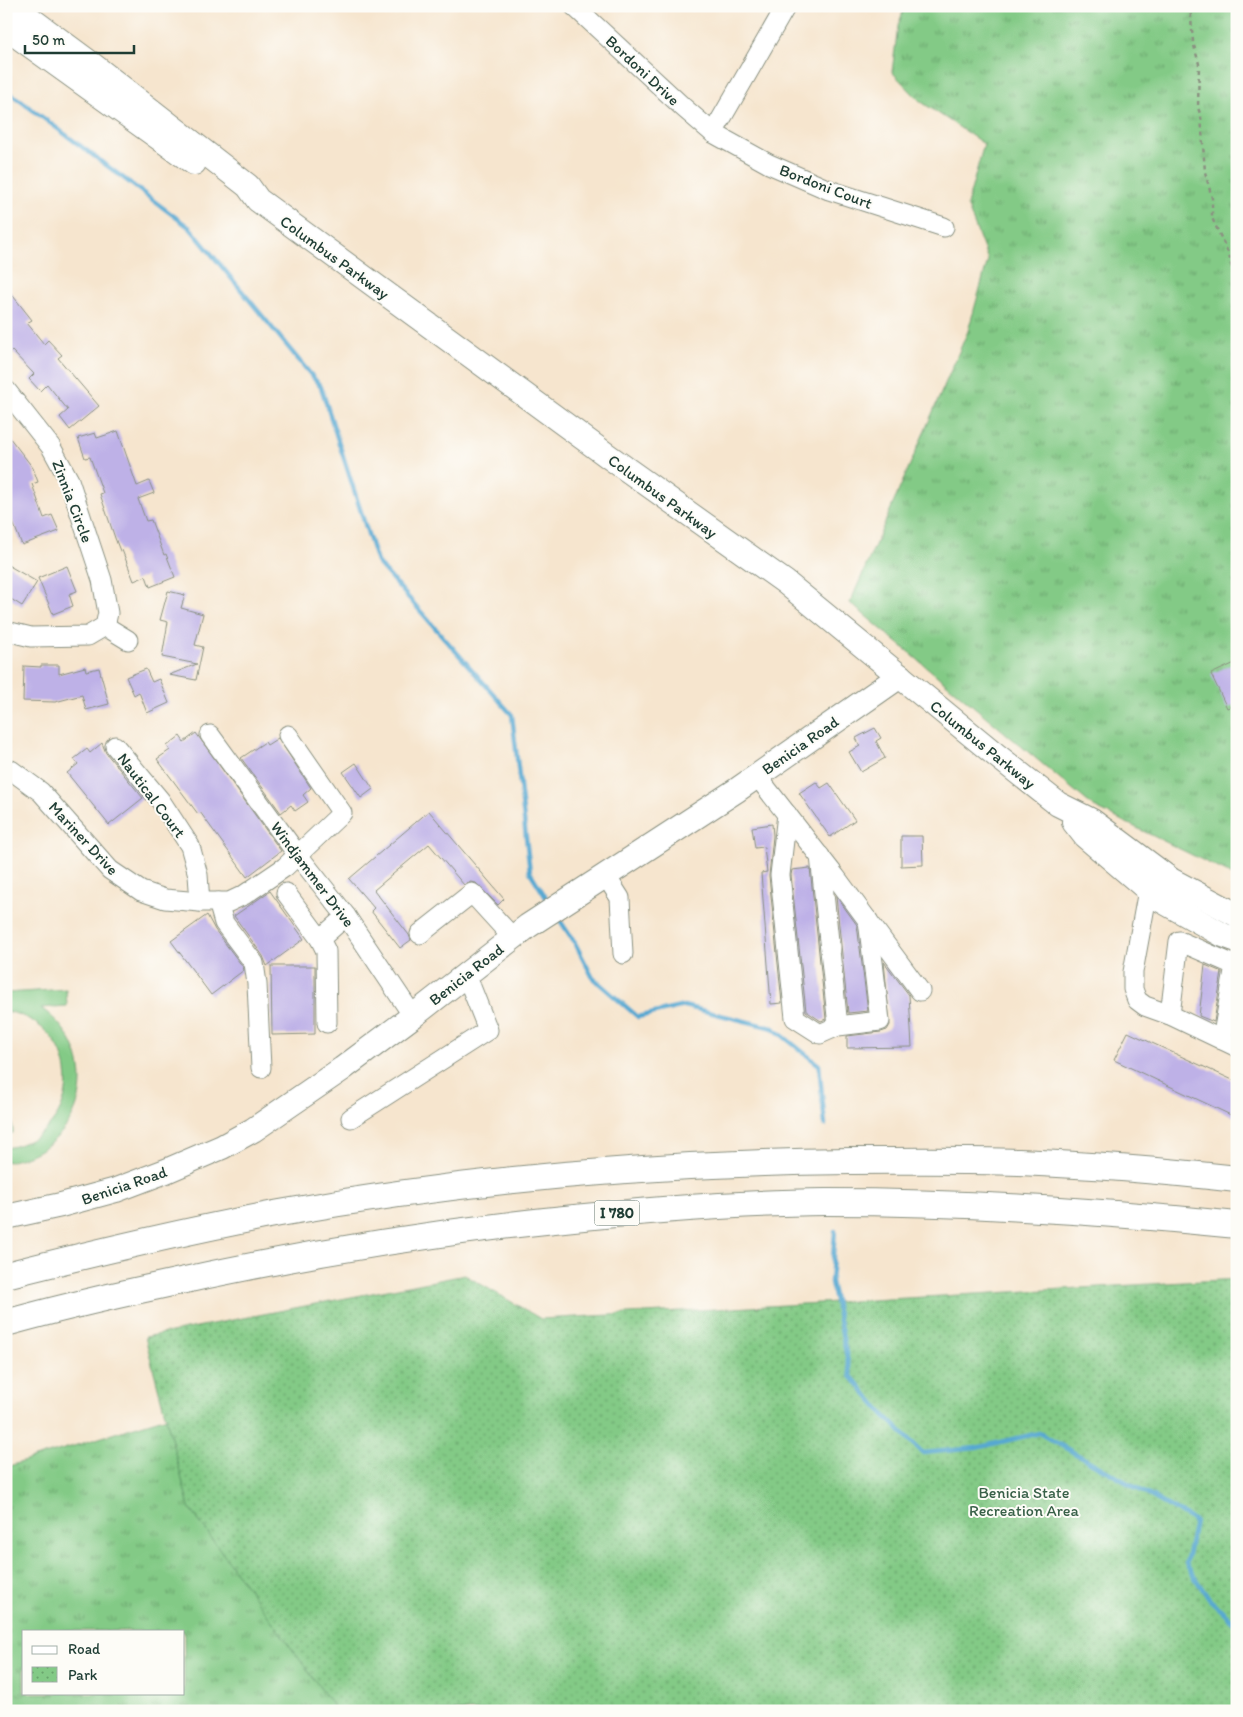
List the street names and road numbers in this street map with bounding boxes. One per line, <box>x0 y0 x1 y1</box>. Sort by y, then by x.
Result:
street label: Bordoni Drive <box>602 31 684 109</box>
street label: Bordoni Court <box>777 160 875 213</box>
street label: Columbus Parkway <box>276 211 393 304</box>
street label: Columbus Parkway <box>604 450 721 543</box>
street label: Zinnia Circle <box>48 457 97 545</box>
street label: Columbus Parkway <box>926 696 1040 793</box>
street label: Benicia Road <box>758 712 842 779</box>
street label: Nautical Court <box>114 749 190 841</box>
street label: Mariner Drive <box>45 798 123 879</box>
street label: Windjammer Drive <box>267 818 358 931</box>
street label: Benicia Road <box>425 939 507 1009</box>
street label: Benicia Road <box>79 1162 170 1209</box>
road number: I 780 <box>594 1200 640 1226</box>

